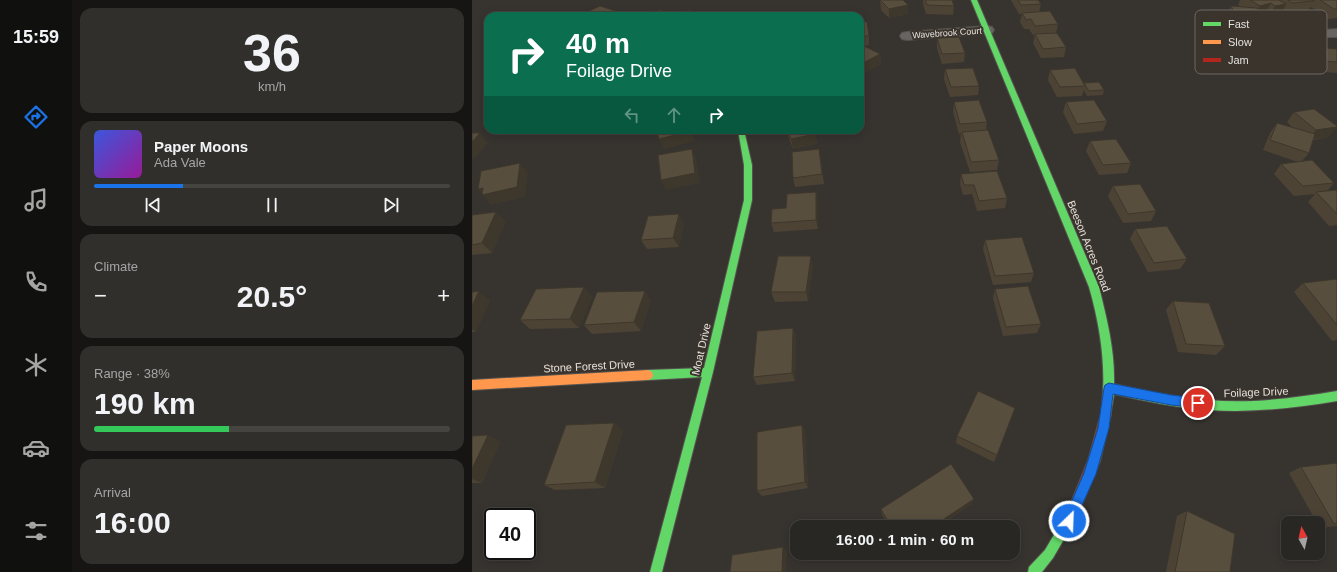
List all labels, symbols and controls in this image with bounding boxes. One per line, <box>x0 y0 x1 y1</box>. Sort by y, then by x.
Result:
legend <box>1195 10 1327 74</box>
text: Fast <box>1228 18 1249 30</box>
text: 36 <box>243 24 301 82</box>
street label: Wavebrook Court <box>912 26 983 40</box>
text: 15:59 <box>13 27 59 47</box>
icon: right <box>500 28 552 80</box>
text: 40 m <box>566 28 630 59</box>
text: Slow <box>1228 36 1252 48</box>
text: Jam <box>1228 54 1249 66</box>
text: Foilage Drive <box>566 61 672 81</box>
text: km/h <box>258 79 286 94</box>
icon: directions <box>22 103 50 131</box>
icon: left <box>621 104 643 126</box>
icon: ahead <box>663 104 685 126</box>
icon: right <box>705 104 727 126</box>
text: Paper Moons <box>154 138 248 155</box>
text: Ada Vale <box>154 155 206 170</box>
icon: music <box>22 186 50 214</box>
icon: previous <box>142 194 164 216</box>
icon: pause <box>261 194 283 216</box>
icon: next <box>380 194 402 216</box>
street label: Beeson Acres Road <box>1065 199 1113 293</box>
text: Climate <box>94 259 138 274</box>
icon: phone <box>22 268 50 296</box>
text: 20.5° <box>237 280 307 313</box>
text: − <box>94 283 107 308</box>
text: + <box>437 283 450 308</box>
street label: Moat Drive <box>689 322 713 376</box>
icon: climate <box>22 351 50 379</box>
street label: Stone Forest Drive <box>543 358 635 374</box>
text: Range · 38% <box>94 366 170 381</box>
street label: Foilage Drive <box>1223 385 1289 399</box>
pin <box>1181 386 1215 420</box>
text: 190 km <box>94 387 196 420</box>
icon: arrive <box>1187 392 1209 414</box>
icon: car <box>22 434 50 462</box>
text: Arrival <box>94 485 131 500</box>
position arrow <box>1048 500 1090 542</box>
text: 16:00 <box>94 506 171 539</box>
speed limit sign: 40 <box>484 508 536 560</box>
north arrow <box>1281 516 1325 560</box>
map controls <box>1281 516 1325 560</box>
icon: filters <box>22 517 50 545</box>
text: 16:00 · 1 min · 60 m <box>836 531 974 548</box>

